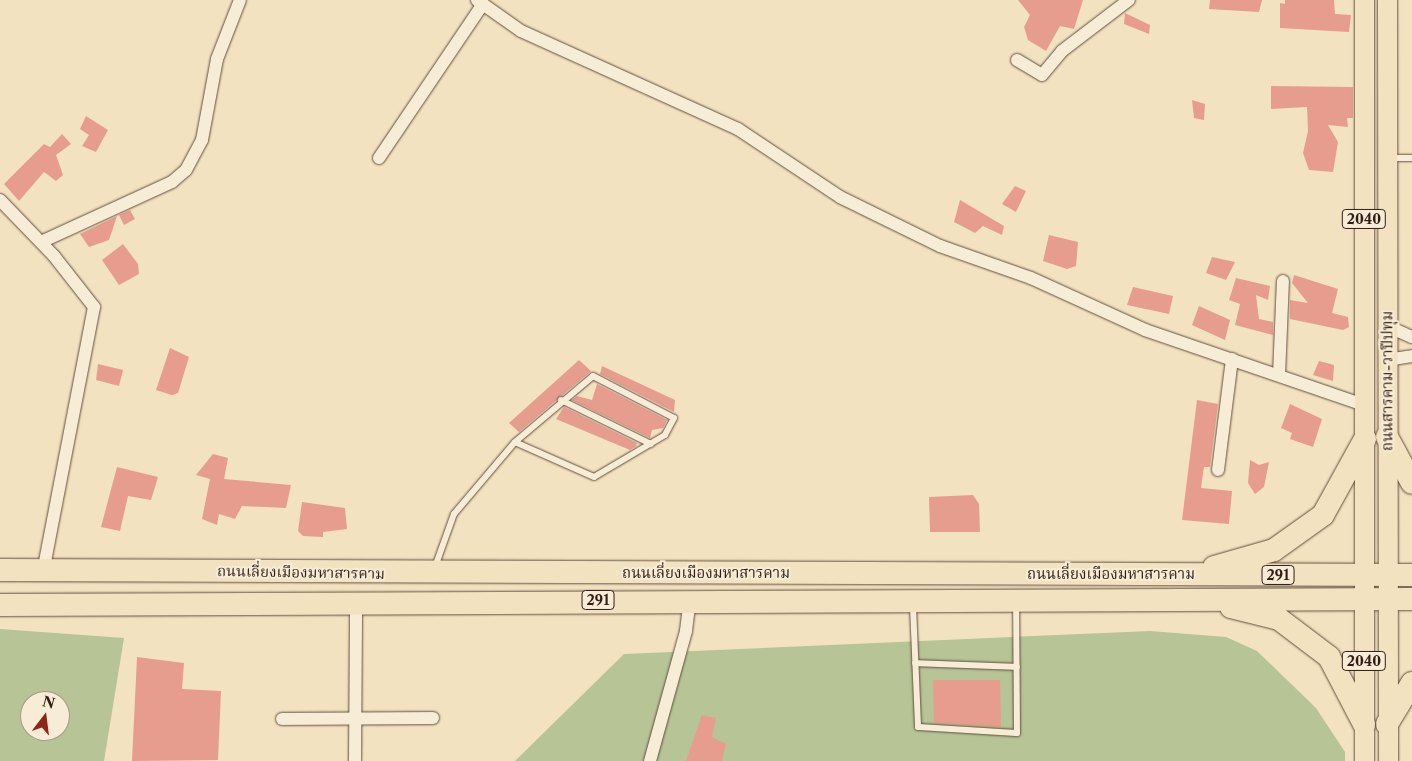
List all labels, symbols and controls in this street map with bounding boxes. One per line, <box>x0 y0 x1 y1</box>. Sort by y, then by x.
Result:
road number: 2040 <box>1342 208 1386 230</box>
street label: ถนนสารคาม-วาปีปทุม <box>1378 311 1396 451</box>
street label: ถนนเลี่ยงเมืองมหาสารคาม <box>217 562 385 582</box>
street label: ถนนเลี่ยงเมืองมหาสารคาม <box>622 564 790 582</box>
road number: 291 <box>1260 564 1296 586</box>
street label: ถนนเลี่ยงเมืองมหาสารคาม <box>1027 565 1195 583</box>
road number: 291 <box>580 588 616 612</box>
road number: 2040 <box>1342 649 1386 672</box>
north arrow <box>20 691 70 741</box>
text: N <box>40 692 57 713</box>

